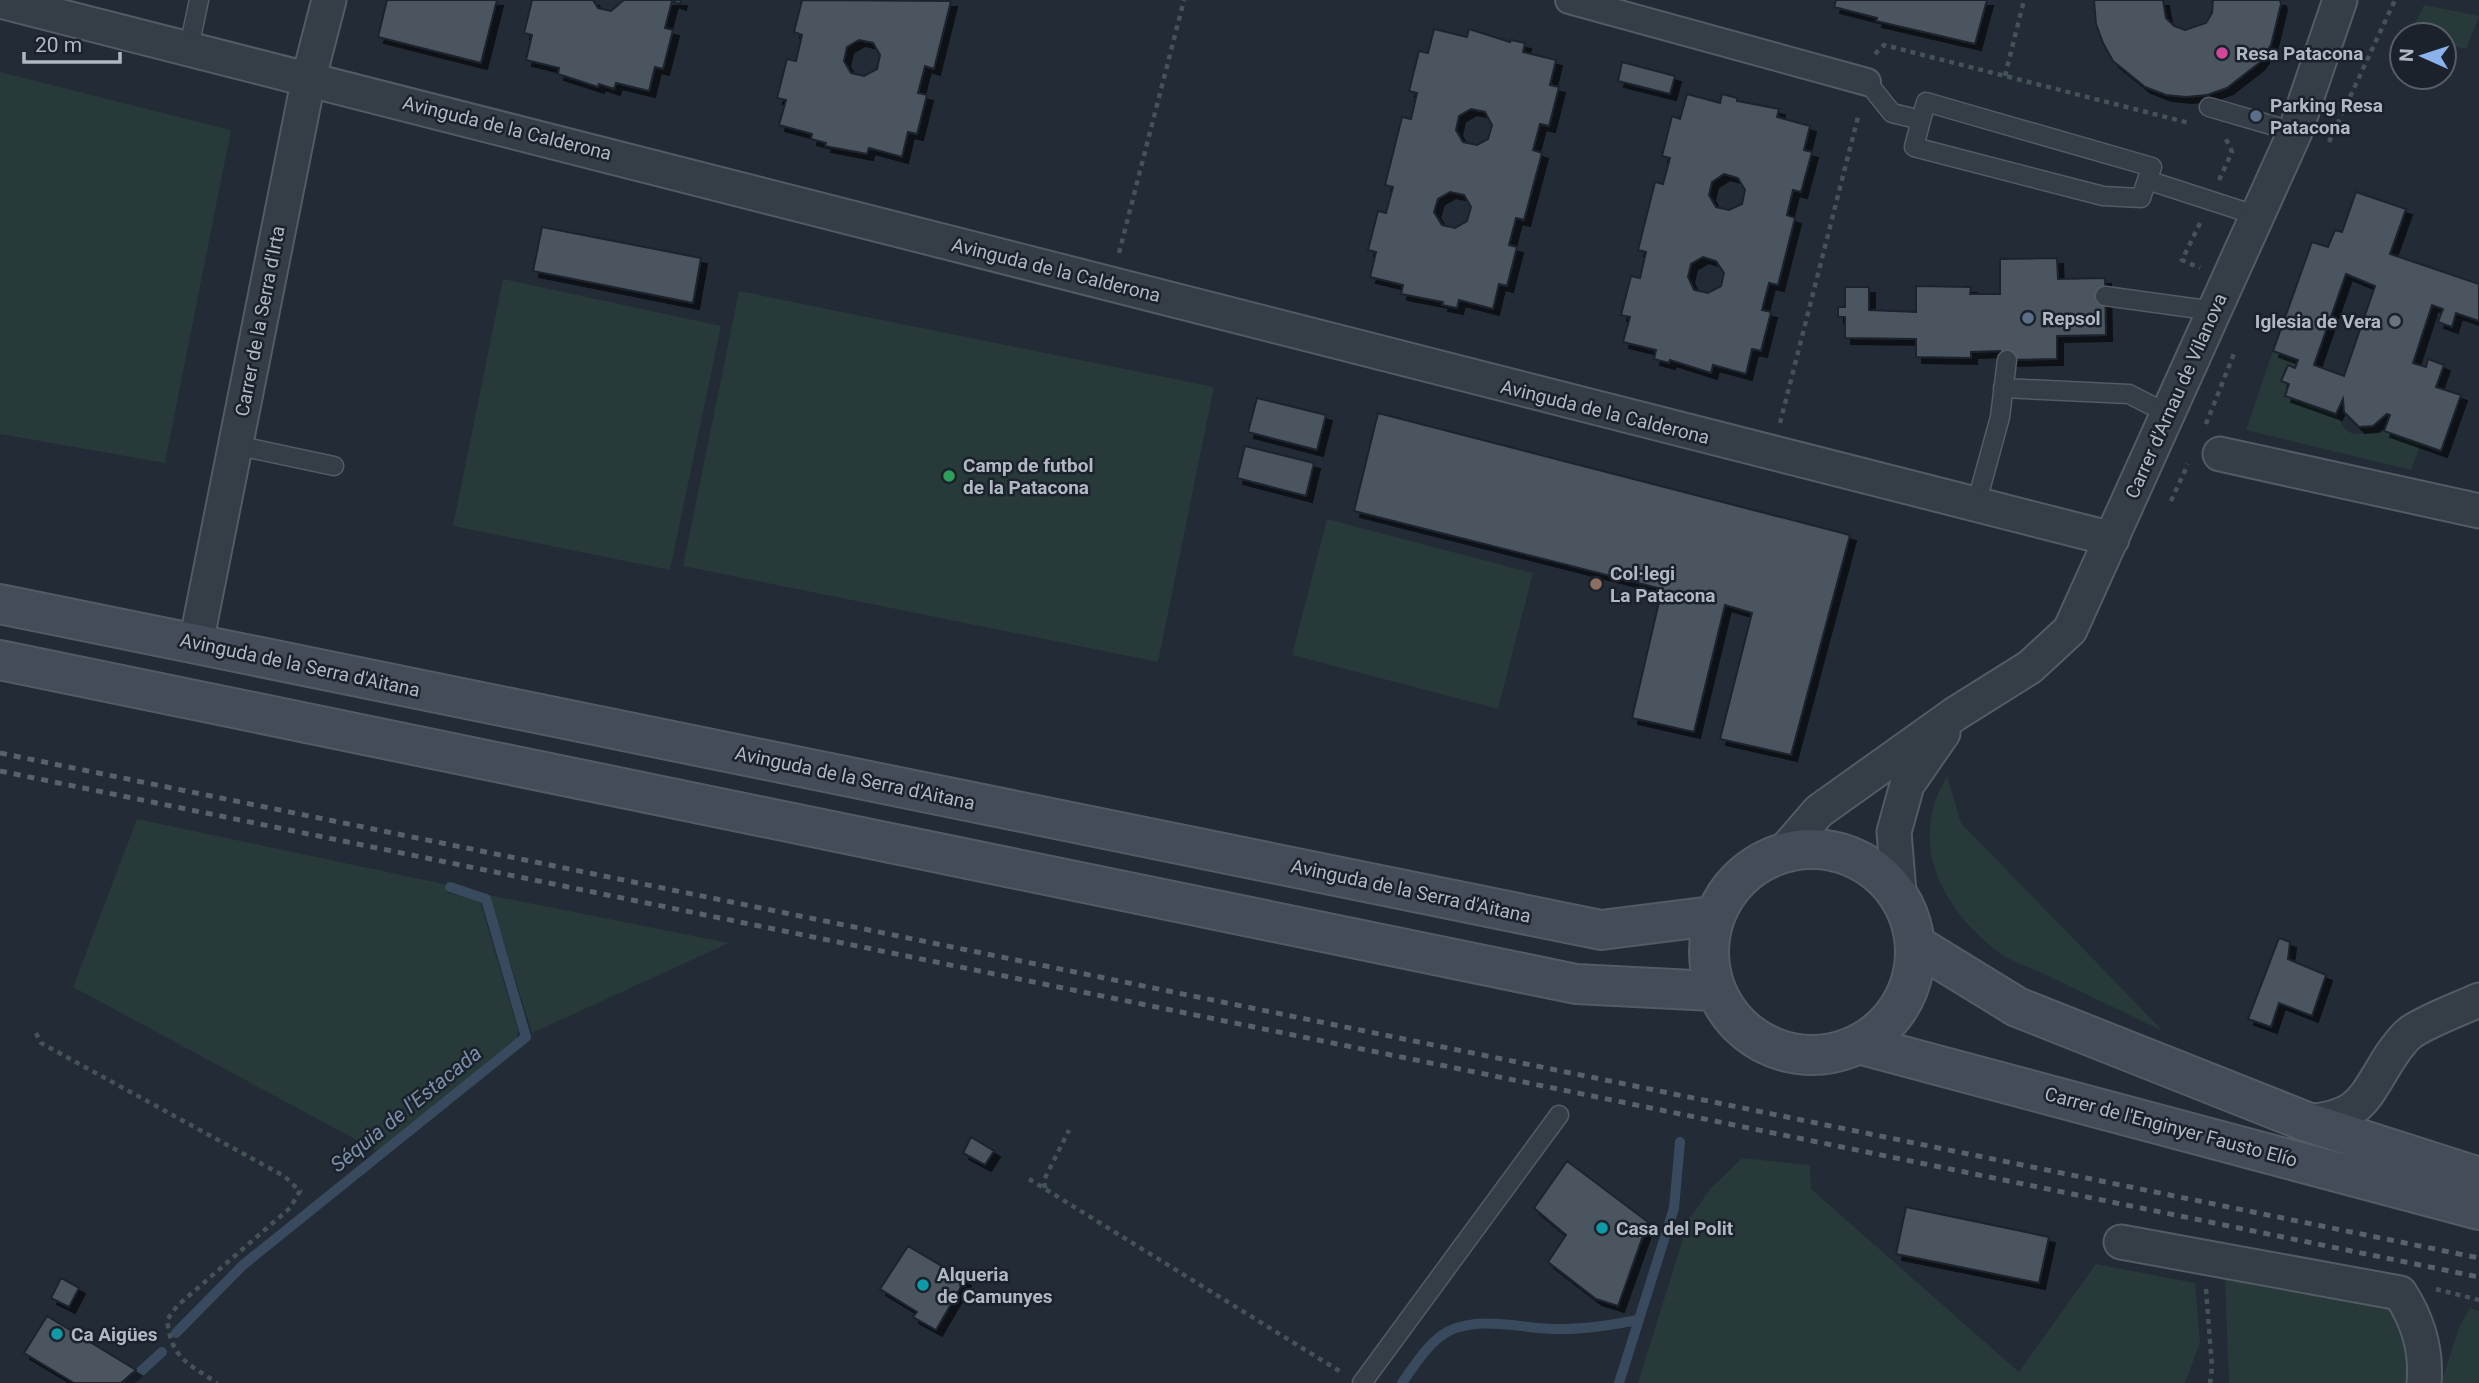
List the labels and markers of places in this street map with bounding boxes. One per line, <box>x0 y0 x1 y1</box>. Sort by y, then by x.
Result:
place label: Resa Patacona <box>2236 42 2363 65</box>
marker: Resa Patacona <box>2214 45 2230 61</box>
place label: Parking Resa Patacona <box>2270 94 2383 139</box>
marker: Parking Resa Patacona <box>2248 108 2264 124</box>
place label: Repsol <box>2042 307 2101 330</box>
marker: Repsol <box>2020 310 2036 326</box>
place label: Iglesia de Vera <box>2255 310 2381 333</box>
marker: Iglesia de Vera <box>2387 313 2403 329</box>
place label: Camp de futbol de la Patacona <box>963 454 1093 499</box>
marker: Camp de futbol de la Patacona <box>941 468 957 484</box>
place label: Col·legi La Patacona <box>1610 562 1716 607</box>
marker: Col·legi La Patacona <box>1588 576 1604 592</box>
place label: Casa del Polit <box>1616 1217 1734 1240</box>
marker: Casa del Polit <box>1594 1220 1610 1236</box>
place label: Alqueria de Camunyes <box>937 1263 1053 1308</box>
marker: Alqueria de Camunyes <box>915 1277 931 1293</box>
place label: Ca Aigües <box>71 1323 158 1346</box>
marker: Ca Aigües <box>49 1326 65 1342</box>

